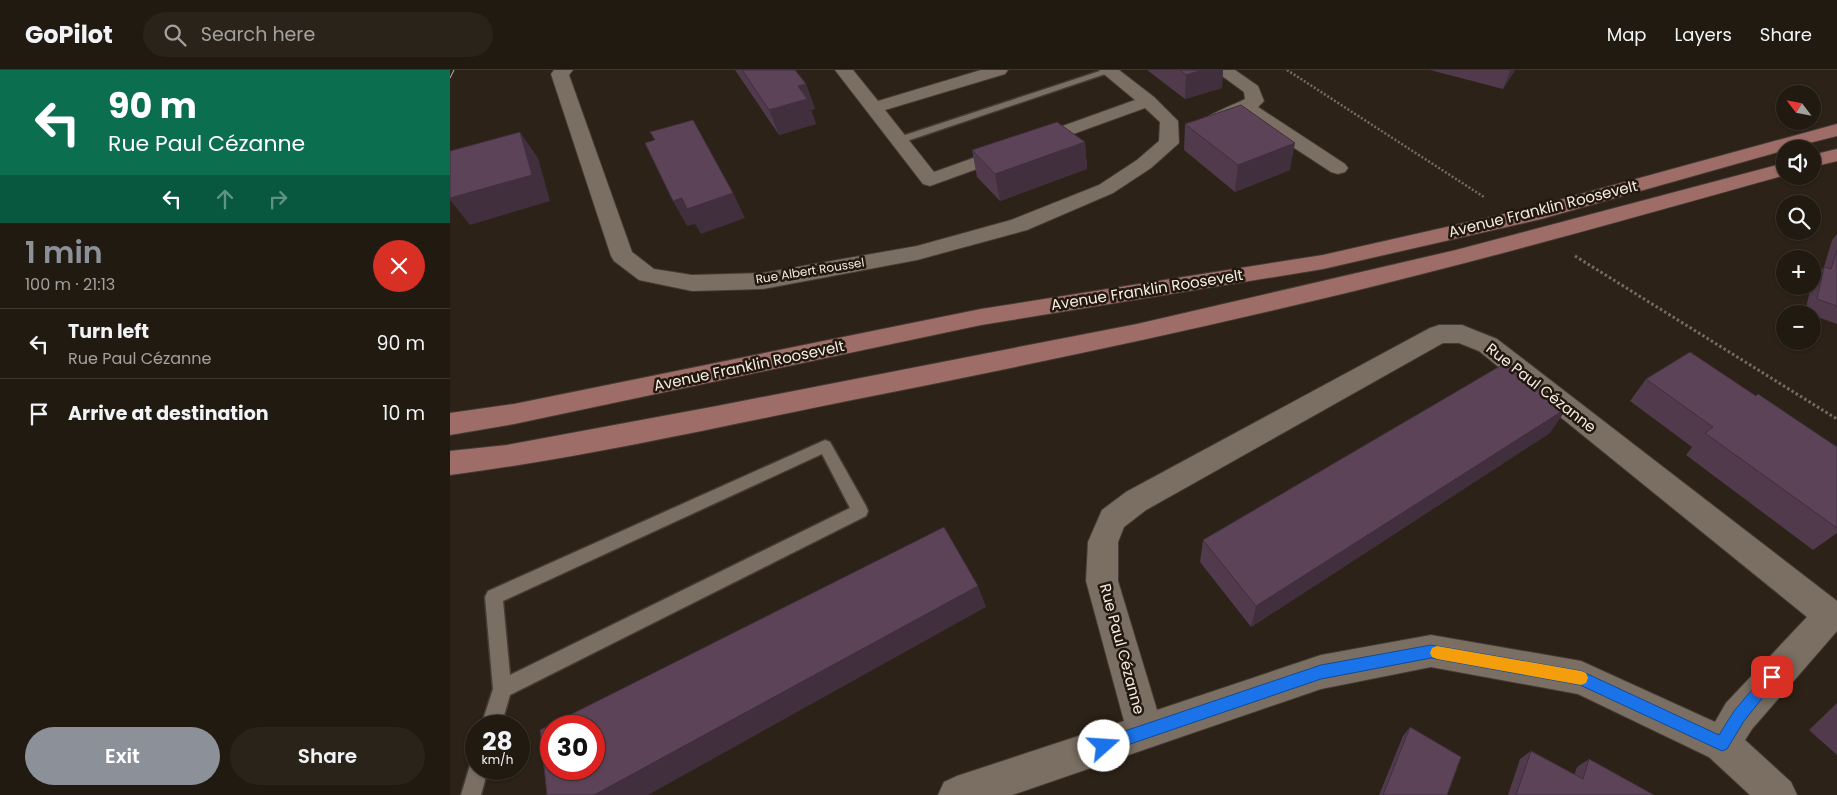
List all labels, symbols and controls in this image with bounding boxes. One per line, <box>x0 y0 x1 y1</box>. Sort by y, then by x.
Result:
search box <box>143 12 493 57</box>
text: GoPilot <box>25 18 113 51</box>
icon: search <box>161 21 189 49</box>
text: Search here <box>201 21 315 48</box>
text: Map <box>1607 22 1647 47</box>
text: Layers <box>1675 22 1732 47</box>
text: Share <box>1760 22 1812 47</box>
text: 90 m <box>108 81 197 130</box>
north arrow <box>1776 85 1821 130</box>
map controls <box>1776 85 1821 350</box>
icon: left <box>25 90 90 155</box>
text: Rue Paul Cézanne <box>108 128 305 159</box>
button: sound <box>1776 140 1821 185</box>
street label: Avenue Franklin Roosevelt <box>1446 175 1640 242</box>
icon: left <box>158 185 186 213</box>
icon: ahead <box>211 185 239 213</box>
icon: right <box>264 185 292 213</box>
button: search <box>1776 195 1821 240</box>
text: 1 min <box>25 231 103 274</box>
button: close <box>373 240 425 292</box>
button: + <box>1776 250 1821 295</box>
street label: Rue Albert Roussel <box>754 254 866 287</box>
street label: Avenue Franklin Roosevelt <box>1049 264 1245 315</box>
text: 100 m · 21:13 <box>25 273 115 296</box>
button: − <box>1776 305 1821 350</box>
text: Turn left <box>68 318 149 345</box>
icon: left <box>25 330 53 358</box>
text: 90 m <box>376 330 425 357</box>
street label: Avenue Franklin Roosevelt <box>652 335 846 396</box>
street label: Rue Paul Cézanne <box>1482 338 1601 437</box>
text: Rue Paul Cézanne <box>68 347 211 370</box>
icon: arrive <box>25 400 53 428</box>
text: Arrive at destination <box>68 400 269 427</box>
text: 10 m <box>382 400 425 427</box>
street label: Rue Paul Cézanne <box>1095 581 1150 717</box>
pin <box>1751 656 1793 698</box>
icon: arrive <box>1758 663 1786 691</box>
speed limit sign: 30 <box>540 715 605 780</box>
position arrow <box>1077 719 1129 771</box>
text: 28 <box>482 724 513 759</box>
button: Exit <box>25 727 220 785</box>
button: Share <box>230 727 425 785</box>
text: km/h <box>482 751 513 768</box>

